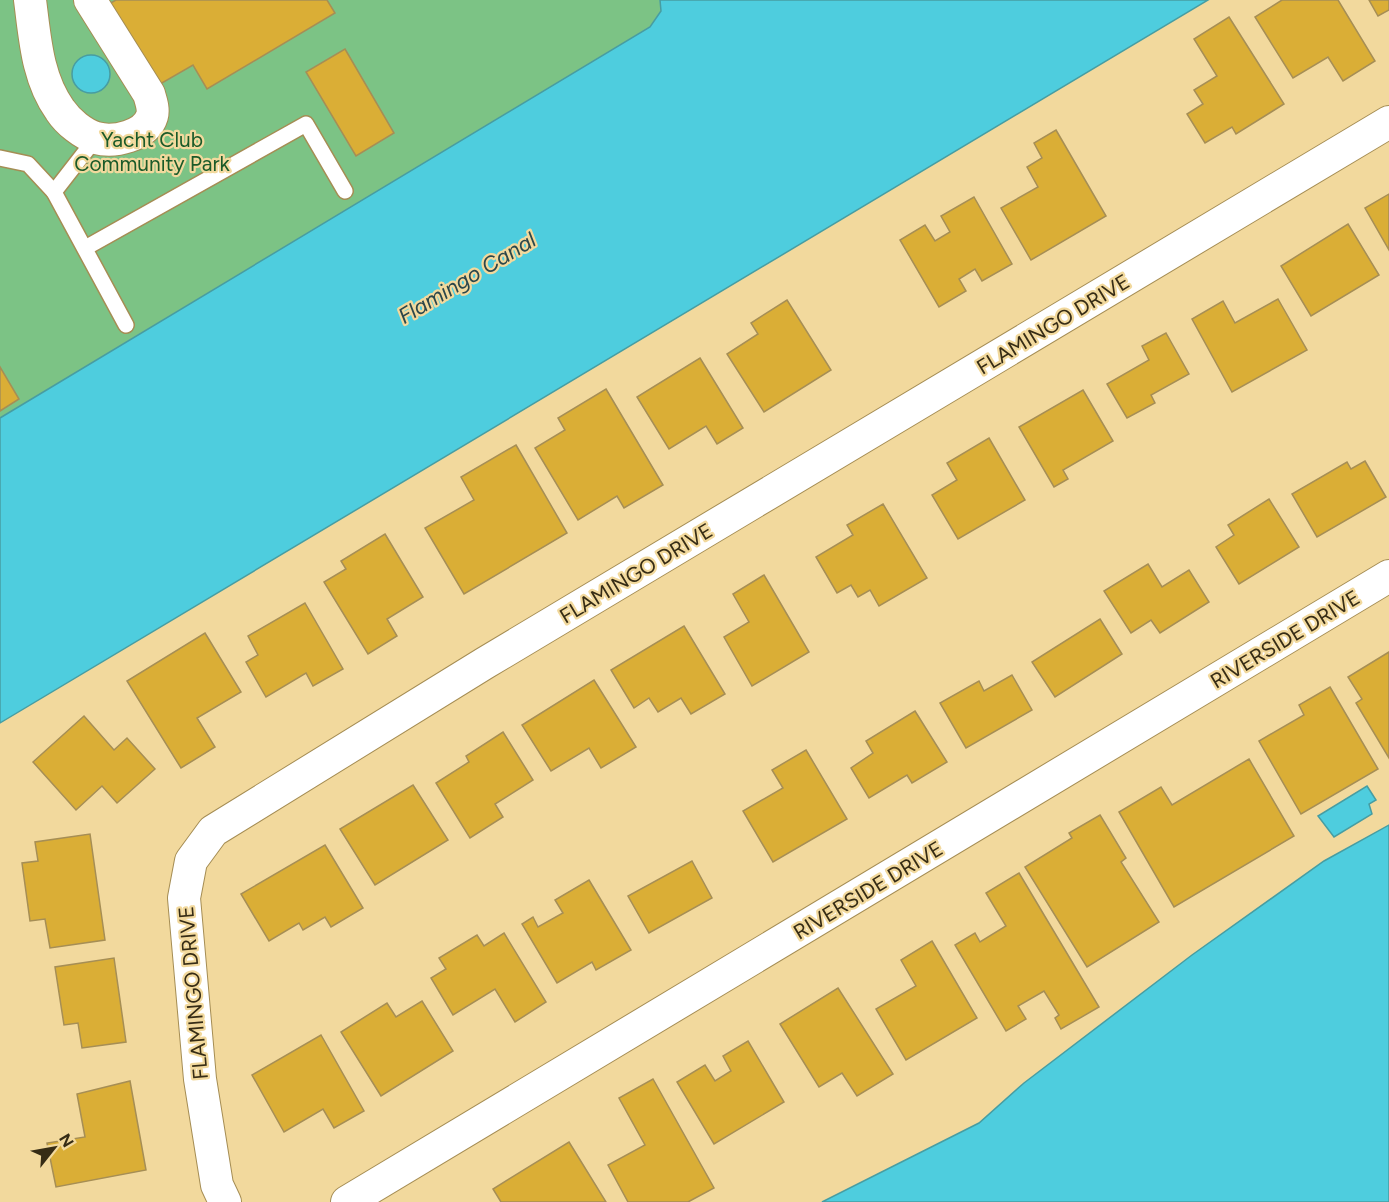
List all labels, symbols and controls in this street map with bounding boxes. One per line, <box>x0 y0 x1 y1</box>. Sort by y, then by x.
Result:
park label: Yacht Club Community Park <box>74 127 231 176</box>
water label: Flamingo Canal <box>393 226 541 330</box>
street label: FLAMINGO DRIVE <box>972 268 1134 380</box>
street label: FLAMINGO DRIVE <box>555 517 717 629</box>
street label: RIVERSIDE DRIVE <box>1206 585 1364 693</box>
street label: RIVERSIDE DRIVE <box>789 836 947 944</box>
street label: FLAMINGO DRIVE <box>173 905 213 1081</box>
north arrow <box>24 1118 84 1178</box>
text: N <box>55 1130 78 1151</box>

